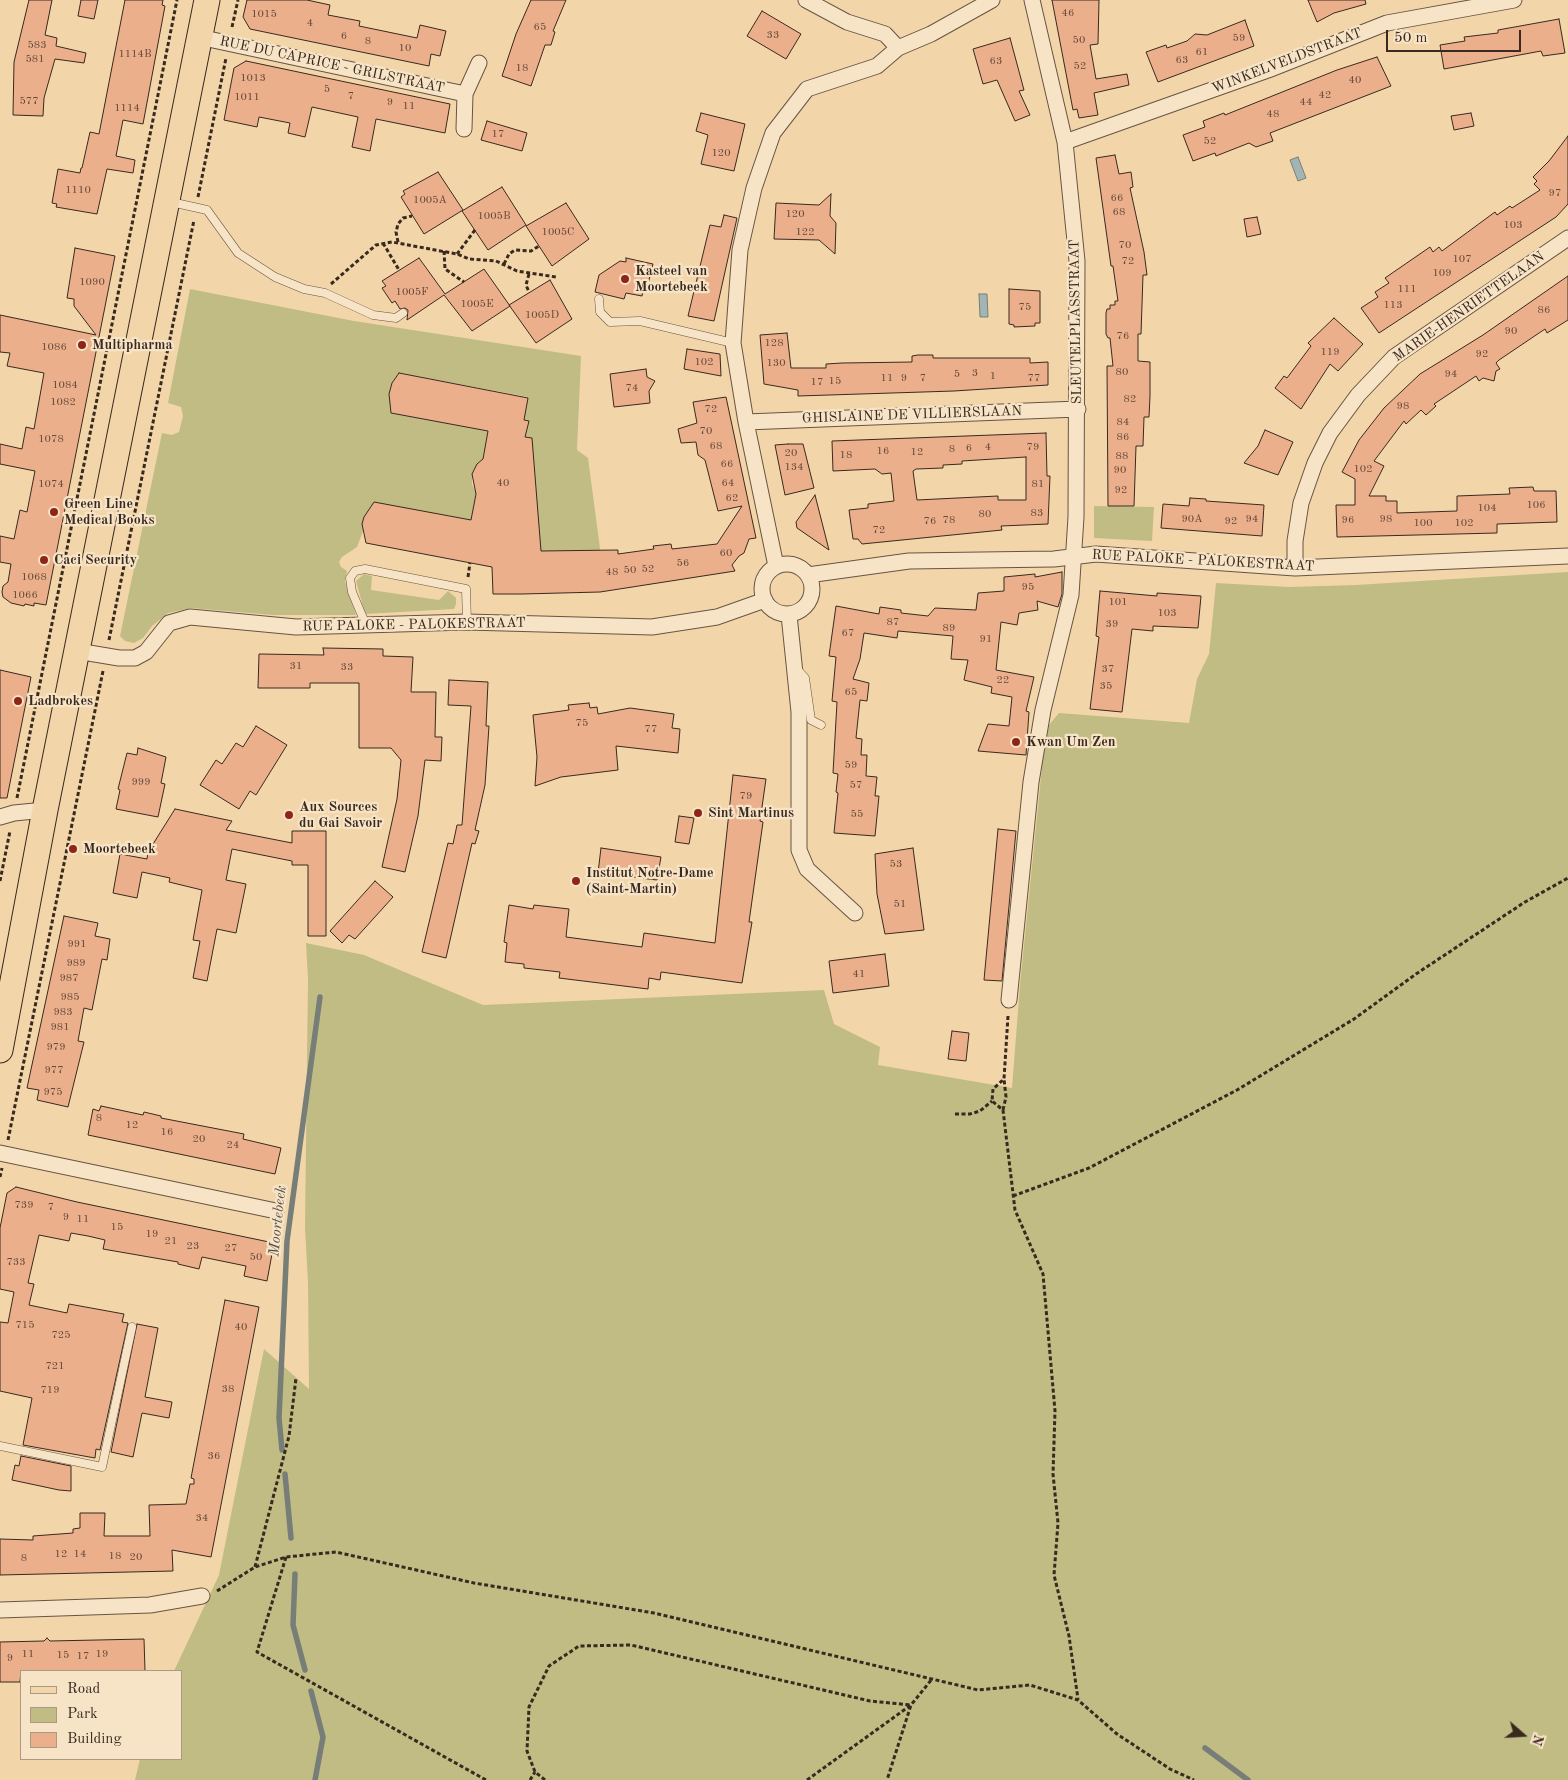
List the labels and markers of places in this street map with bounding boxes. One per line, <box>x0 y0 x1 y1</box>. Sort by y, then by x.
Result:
place label: Kasteel van Moortebeek <box>635 263 708 296</box>
marker: Kasteel van Moortebeek <box>619 273 631 285</box>
place label: Multipharma <box>92 337 173 353</box>
marker: Multipharma <box>76 339 88 351</box>
place label: Green Line Medical Books <box>64 496 155 528</box>
marker: Green Line Medical Books <box>48 506 60 518</box>
place label: Caci Security <box>54 552 137 568</box>
marker: Caci Security <box>38 554 50 566</box>
place label: Ladbrokes <box>28 693 93 709</box>
marker: Ladbrokes <box>12 695 24 707</box>
place label: Kwan Um Zen <box>1026 734 1116 750</box>
marker: Kwan Um Zen <box>1010 736 1022 748</box>
place label: Aux Sources du Gai Savoir <box>299 799 382 832</box>
place label: Sint Martinus <box>708 805 794 821</box>
marker: Sint Martinus <box>692 807 704 819</box>
marker: Aux Sources du Gai Savoir <box>283 809 295 821</box>
place label: Moortebeek <box>83 841 156 857</box>
marker: Moortebeek <box>67 843 79 855</box>
place label: Institut Notre-Dame (Saint-Martin) <box>586 865 714 898</box>
marker: Institut Notre-Dame (Saint-Martin) <box>570 875 582 887</box>

